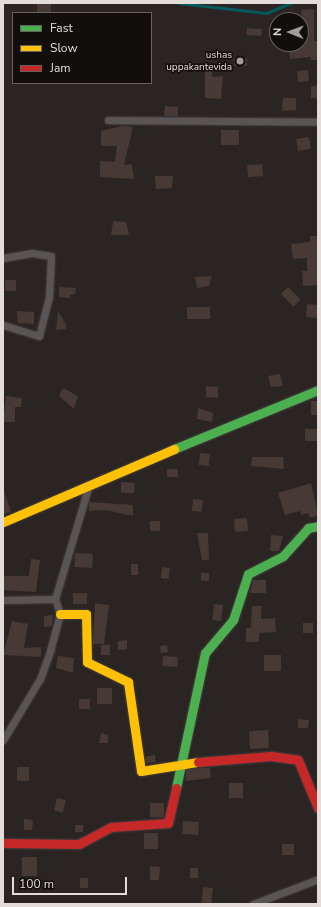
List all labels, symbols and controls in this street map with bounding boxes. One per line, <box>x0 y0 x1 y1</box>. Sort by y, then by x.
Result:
legend <box>12 12 152 84</box>
north arrow <box>269 12 309 52</box>
text: Fast <box>50 20 73 36</box>
text: N <box>270 28 285 36</box>
text: Slow <box>50 40 78 56</box>
place label: ushas uppakantevida <box>166 49 232 72</box>
marker: ushas uppakantevida <box>235 56 245 66</box>
text: Jam <box>50 60 71 76</box>
scale bar <box>14 869 129 895</box>
text: 100 m <box>19 876 54 892</box>

